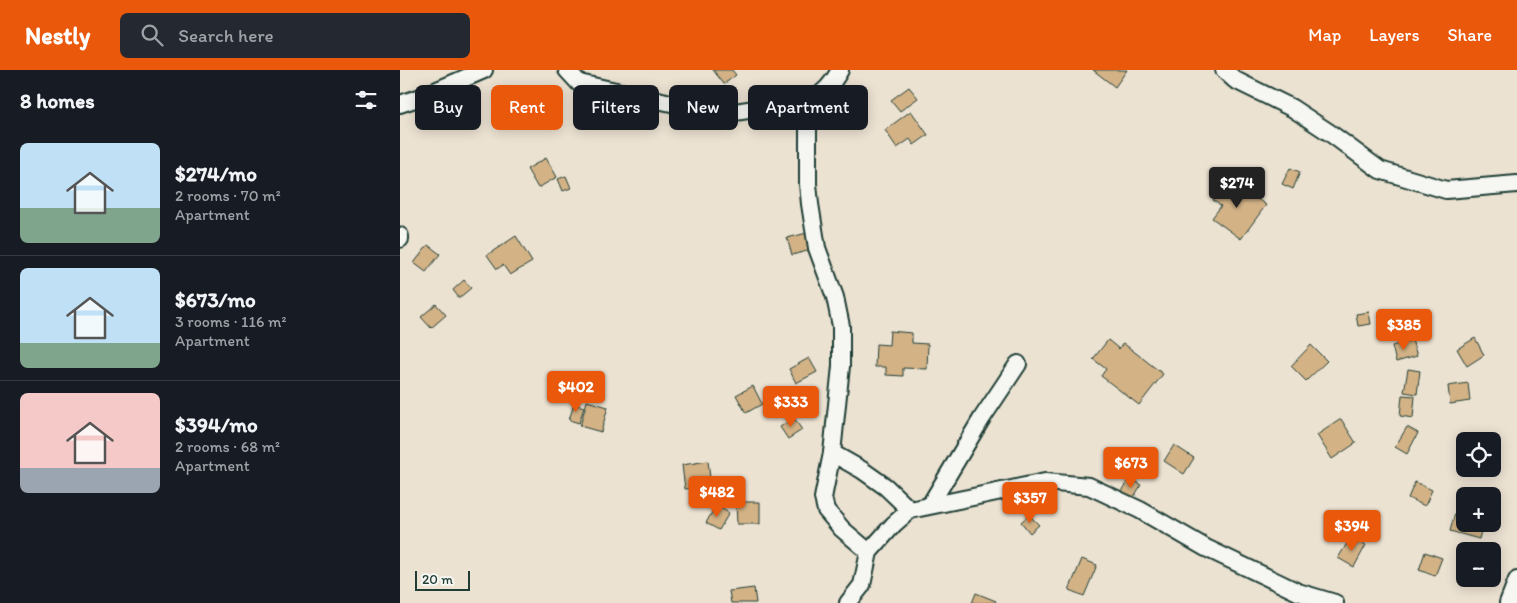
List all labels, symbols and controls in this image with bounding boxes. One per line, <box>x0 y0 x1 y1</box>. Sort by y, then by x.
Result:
search box <box>120 13 470 58</box>
text: Nestly <box>25 21 90 50</box>
icon: search <box>138 21 166 49</box>
text: Search here <box>178 24 274 47</box>
text: Map <box>1308 24 1341 46</box>
text: Layers <box>1369 24 1419 46</box>
text: Share <box>1447 24 1492 46</box>
chip: Buy <box>415 85 481 130</box>
chip: Rent <box>491 85 563 130</box>
chip: Filters <box>573 85 659 130</box>
chip: New <box>669 85 738 130</box>
chip: Apartment <box>748 85 868 130</box>
icon: filters <box>352 86 380 114</box>
text: 8 homes <box>20 88 95 113</box>
text: $274/mo <box>175 161 257 186</box>
icon: home <box>60 163 120 223</box>
pin: $274 <box>1207 166 1267 209</box>
text: $274 <box>1220 173 1254 192</box>
text: 2 rooms · 70 m² <box>175 186 281 205</box>
text: Apartment <box>175 205 250 224</box>
text: $673/mo <box>175 287 256 312</box>
icon: home <box>60 288 120 348</box>
pin: $385 <box>1374 308 1434 351</box>
text: 3 rooms · 116 m² <box>175 312 286 331</box>
text: $385 <box>1387 315 1421 334</box>
text: Apartment <box>175 331 250 350</box>
pin: $402 <box>546 370 606 413</box>
text: $402 <box>558 377 594 396</box>
pin: $333 <box>761 386 821 428</box>
text: $333 <box>774 392 808 411</box>
text: $394/mo <box>175 412 258 437</box>
icon: home <box>60 413 120 473</box>
map controls <box>1456 432 1501 587</box>
button: locate <box>1456 432 1501 477</box>
text: 2 rooms · 68 m² <box>175 437 280 456</box>
pin: $673 <box>1101 446 1161 489</box>
text: $673 <box>1114 453 1148 472</box>
text: Apartment <box>175 456 250 475</box>
pin: $482 <box>687 476 747 518</box>
text: $482 <box>700 482 734 501</box>
pin: $357 <box>1000 482 1060 524</box>
button: + <box>1456 487 1501 532</box>
text: $357 <box>1013 488 1047 507</box>
pin: $394 <box>1322 510 1382 552</box>
text: $394 <box>1335 516 1369 535</box>
button: − <box>1456 542 1501 587</box>
scale bar <box>415 568 470 591</box>
text: 20 m <box>422 571 453 588</box>

